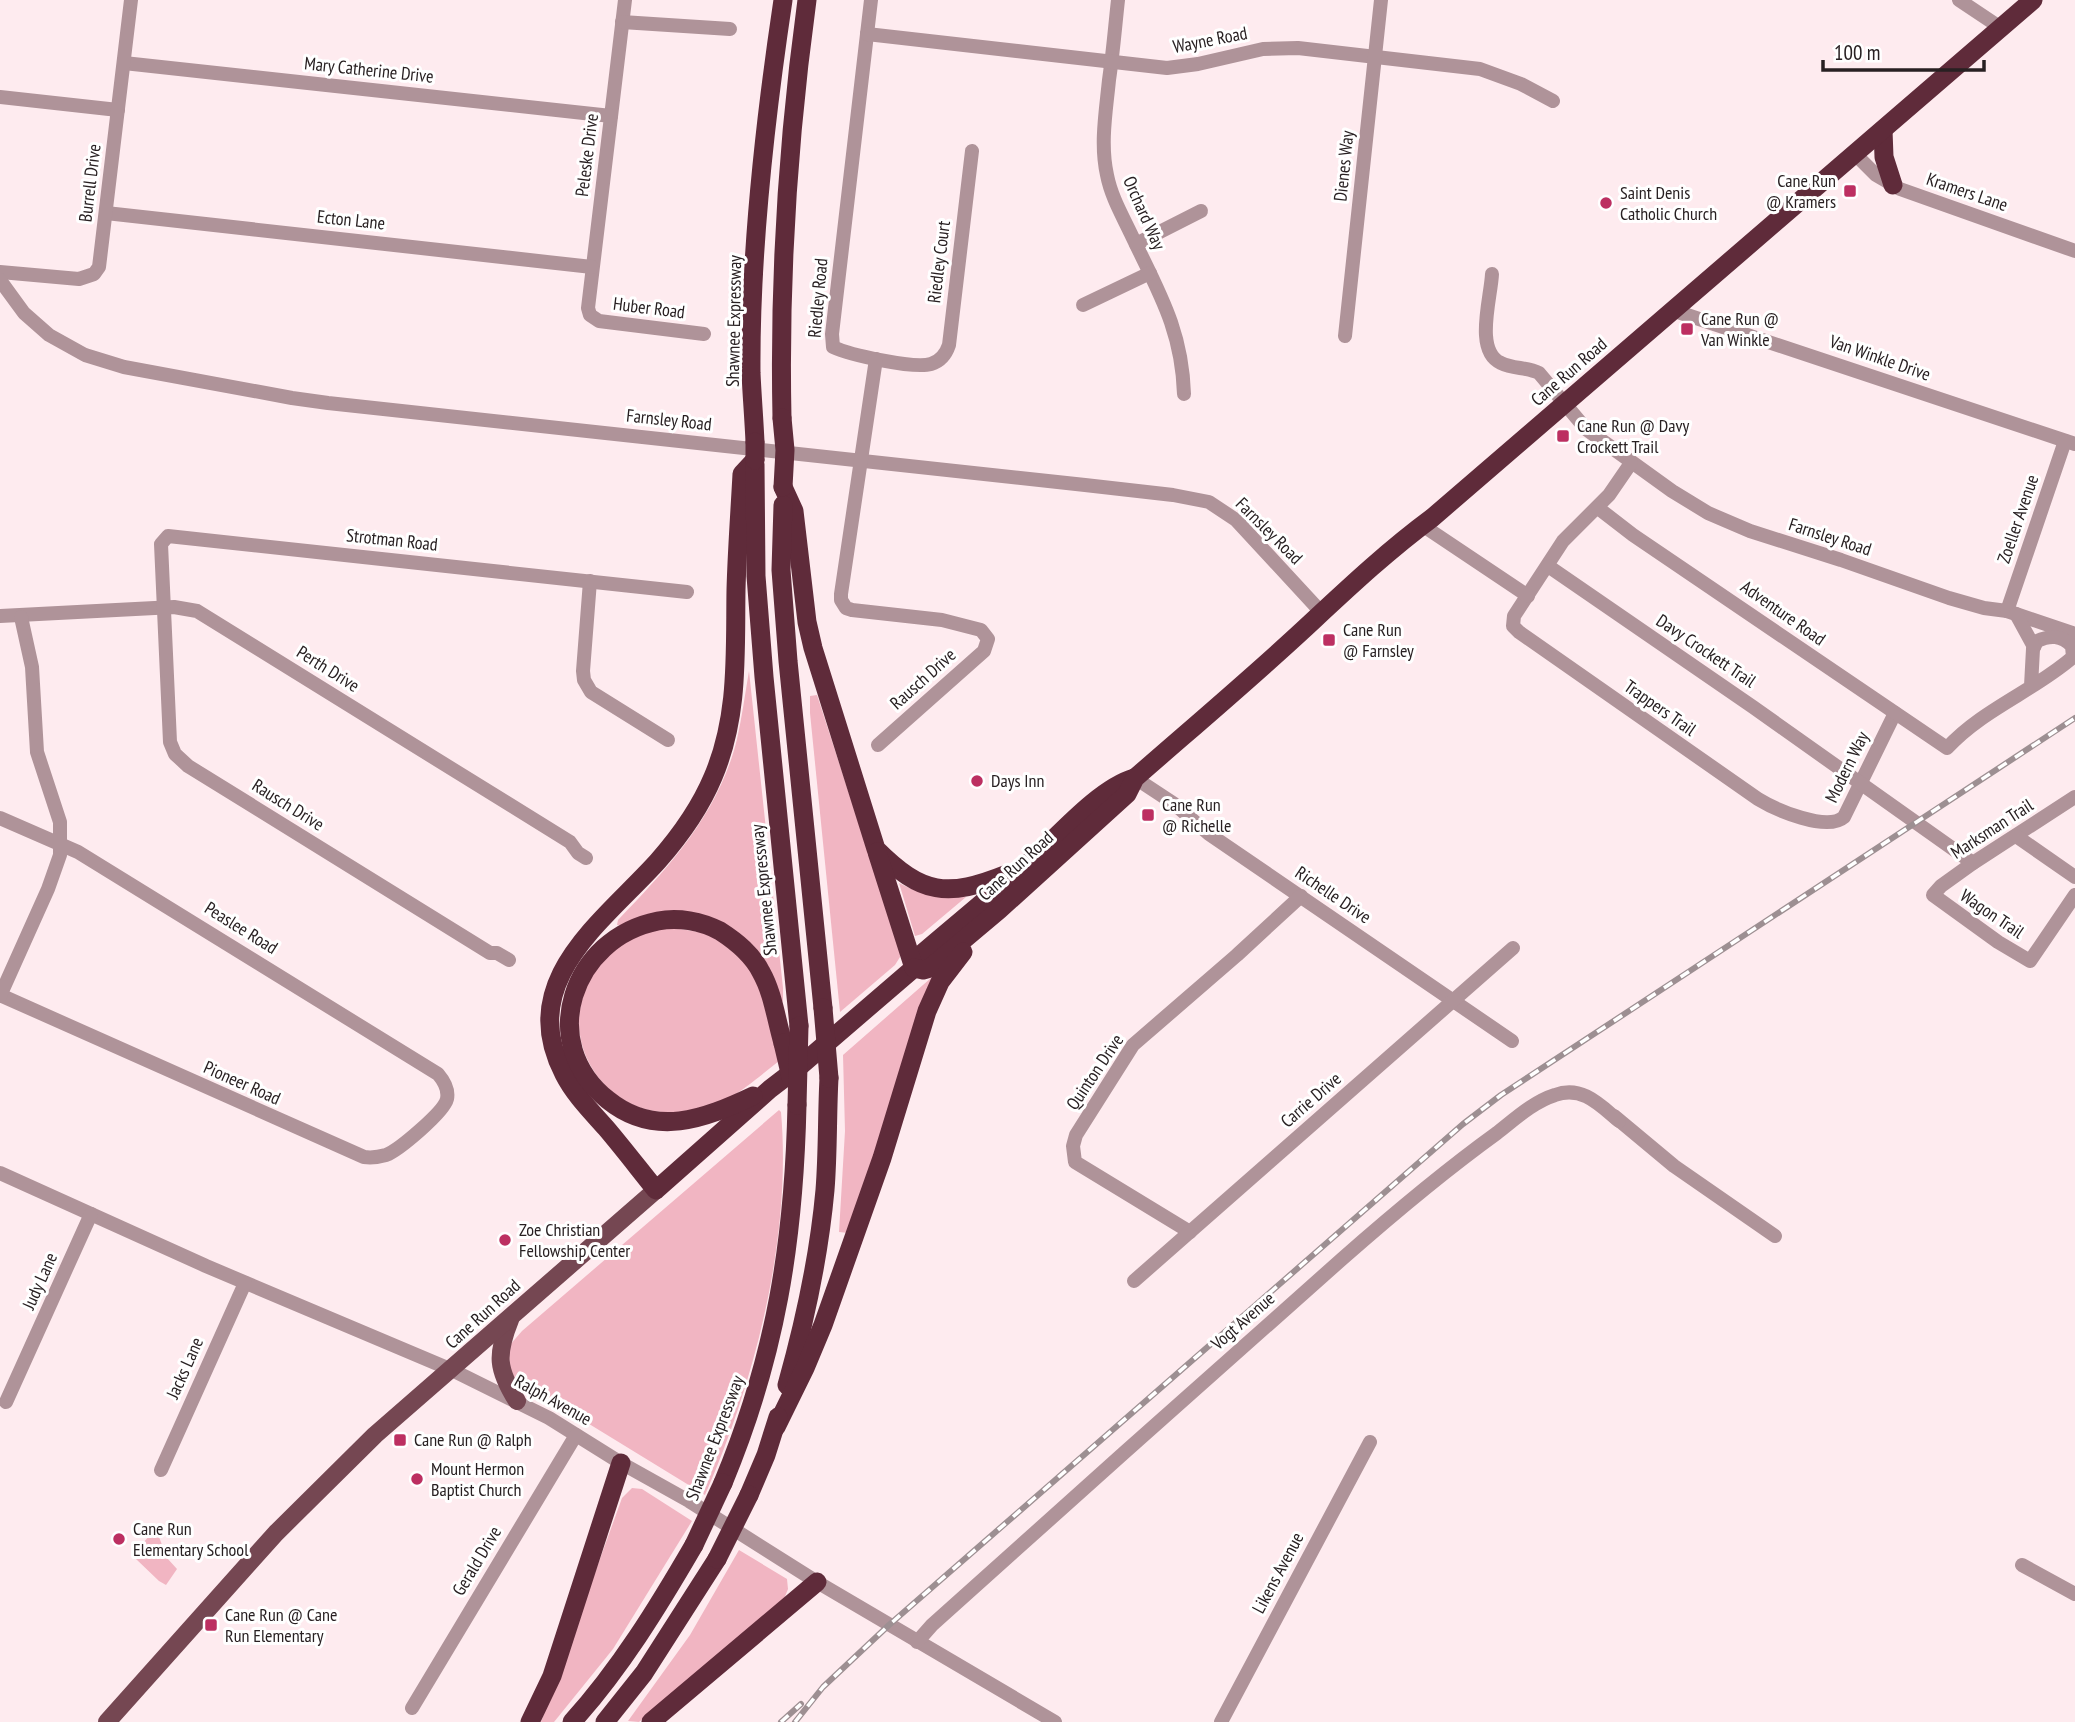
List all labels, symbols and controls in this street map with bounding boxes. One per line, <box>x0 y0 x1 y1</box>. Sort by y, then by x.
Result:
street label: Wayne Road <box>1171 21 1249 58</box>
scale bar <box>1823 28 1984 72</box>
text: 100 m <box>1834 39 1880 66</box>
street label: Mary Catherine Drive <box>303 51 435 88</box>
street label: Peleske Drive <box>570 112 603 198</box>
street label: Dienes Way <box>1328 129 1359 203</box>
street label: Burrell Drive <box>73 143 106 223</box>
street label: Kramers Lane <box>1924 167 2011 216</box>
place label: Cane Run @ Kramers <box>1766 169 1836 213</box>
street label: Orchard Way <box>1118 172 1171 253</box>
place label: Saint Denis Catholic Church <box>1620 181 1717 225</box>
marker: Cane Run @ Kramers <box>1842 183 1858 199</box>
marker: Saint Denis Catholic Church <box>1598 195 1614 211</box>
street label: Ecton Lane <box>316 205 386 235</box>
street label: Riedley Court <box>922 219 955 304</box>
street label: Shawnee Expressway <box>721 255 746 387</box>
street label: Riedley Road <box>803 257 832 339</box>
street label: Huber Road <box>612 292 686 323</box>
place label: Cane Run @ Van Winkle <box>1700 307 1779 351</box>
marker: Cane Run @ Van Winkle <box>1679 321 1695 337</box>
street label: Van Winkle Drive <box>1826 329 1934 386</box>
street label: Cane Run Road <box>1526 332 1611 411</box>
street label: Farnsley Road <box>625 404 713 435</box>
place label: Cane Run @ Davy Crockett Trail <box>1577 414 1690 458</box>
marker: Cane Run @ Davy Crockett Trail <box>1555 428 1571 444</box>
street label: Zoeller Avenue <box>1992 472 2043 566</box>
street label: Farnsley Road <box>1231 492 1308 569</box>
street label: Farnsley Road <box>1786 512 1874 561</box>
street label: Strotman Road <box>345 523 439 556</box>
street label: Adventure Road <box>1736 575 1830 650</box>
street label: Davy Crockett Trail <box>1652 609 1761 693</box>
place label: Cane Run @ Farnsley <box>1343 618 1414 662</box>
marker: Cane Run @ Farnsley <box>1321 632 1337 648</box>
street label: Perth Drive <box>293 640 364 697</box>
street label: Rausch Drive <box>885 643 960 714</box>
street label: Trappers Trail <box>1620 674 1701 741</box>
street label: Modern Way <box>1819 727 1874 806</box>
place label: Days Inn <box>991 769 1044 792</box>
street label: Rausch Drive <box>248 773 329 836</box>
marker: Days Inn <box>969 773 985 789</box>
place label: Cane Run @ Richelle <box>1162 793 1231 837</box>
street label: Marksman Trail <box>1946 793 2038 864</box>
marker: Cane Run @ Richelle <box>1140 807 1156 823</box>
street label: Shawnee Expressway <box>745 823 782 957</box>
street label: Cane Run Road <box>973 826 1058 905</box>
street label: Richelle Drive <box>1291 861 1376 928</box>
street label: Wagon Trail <box>1956 884 2029 944</box>
street label: Peaslee Road <box>201 896 282 959</box>
street label: Quinton Drive <box>1061 1029 1128 1114</box>
street label: Pioneer Road <box>200 1055 284 1110</box>
street label: Carrie Drive <box>1276 1067 1346 1132</box>
place label: Zoe Christian Fellowship Center <box>519 1218 630 1262</box>
marker: Zoe Christian Fellowship Center <box>497 1232 513 1248</box>
street label: Judy Lane <box>16 1249 62 1314</box>
street label: Cane Run Road <box>440 1274 525 1353</box>
street label: Vogt Avenue <box>1205 1287 1279 1355</box>
street label: Jacks Lane <box>160 1334 208 1403</box>
street label: Ralph Avenue <box>511 1369 596 1430</box>
street label: Shawnee Expressway <box>680 1372 749 1504</box>
place label: Cane Run @ Ralph <box>414 1428 532 1451</box>
marker: Cane Run @ Ralph <box>392 1432 408 1448</box>
place label: Mount Hermon Baptist Church <box>431 1457 524 1501</box>
marker: Mount Hermon Baptist Church <box>409 1471 425 1487</box>
place label: Cane Run Elementary School <box>133 1517 249 1561</box>
street label: Gerald Drive <box>447 1522 506 1600</box>
street label: Likens Avenue <box>1247 1528 1308 1617</box>
marker: Cane Run Elementary School <box>111 1531 127 1547</box>
place label: Cane Run @ Cane Run Elementary <box>225 1603 337 1647</box>
marker: Cane Run @ Cane Run Elementary <box>203 1617 219 1633</box>

